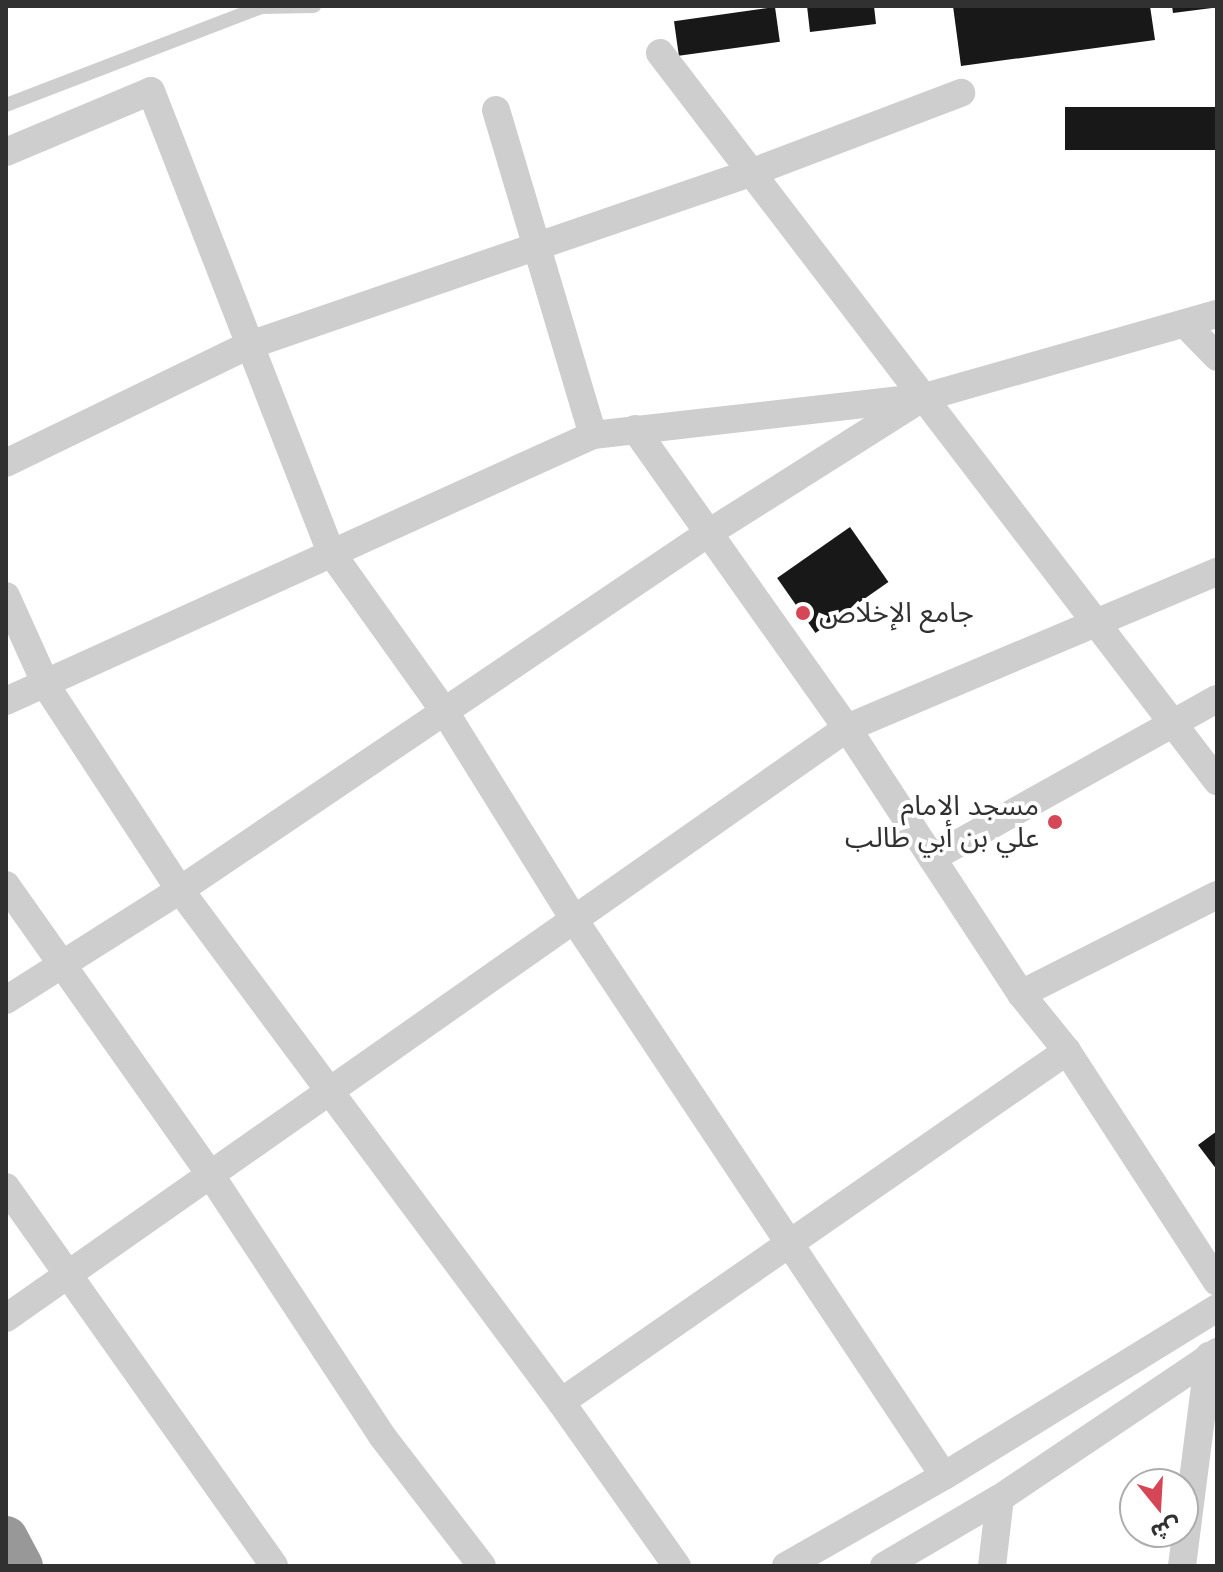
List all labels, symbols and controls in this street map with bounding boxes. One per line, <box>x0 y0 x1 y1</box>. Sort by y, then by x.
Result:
place label: جامع الإخلاص <box>819 596 974 630</box>
marker: جامع الإخلاص <box>794 604 812 622</box>
place label: مسجد الامام علي بن أبي طالب <box>845 789 1039 855</box>
marker: مسجد الامام علي بن أبي طالب <box>1046 813 1064 831</box>
north arrow <box>1119 1468 1199 1548</box>
text: ش <box>1148 1513 1184 1546</box>

